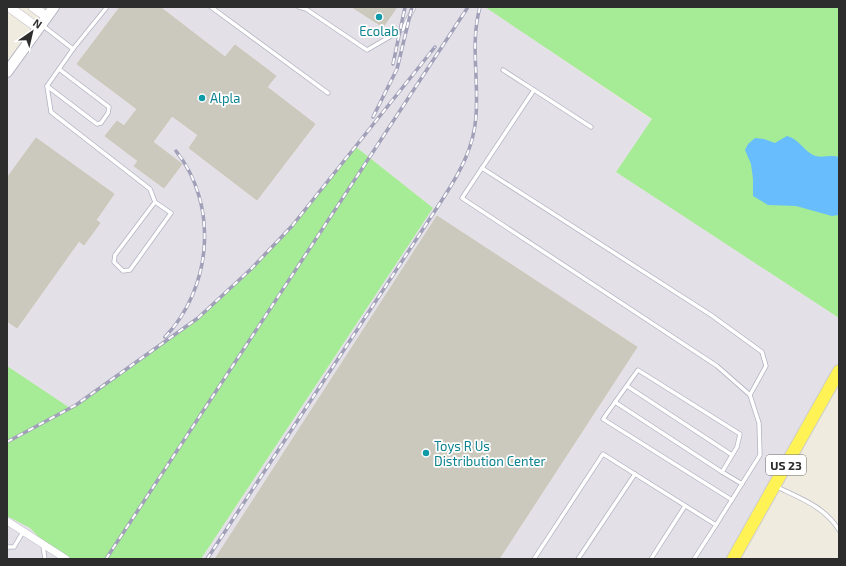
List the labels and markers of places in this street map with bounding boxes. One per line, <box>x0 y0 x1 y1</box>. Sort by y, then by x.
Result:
marker: Ecolab <box>374 12 384 22</box>
place label: Ecolab <box>359 23 399 39</box>
place label: Alpla <box>210 90 241 106</box>
marker: Alpla <box>197 93 207 103</box>
place label: Toys R Us Distribution Center <box>434 438 546 469</box>
marker: Toys R Us Distribution Center <box>421 448 431 458</box>

